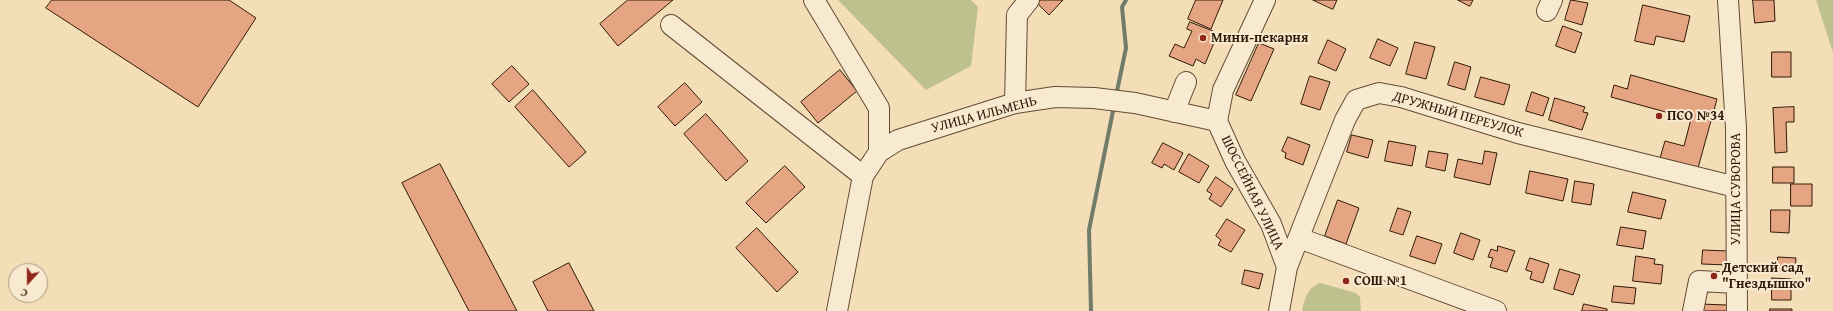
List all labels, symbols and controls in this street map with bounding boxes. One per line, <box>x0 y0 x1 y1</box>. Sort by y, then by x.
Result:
place label: Мини-пекарня <box>1211 30 1308 46</box>
marker: Мини-пекарня <box>1198 33 1208 43</box>
street label: ДРУЖНЫЙ ПЕРЕУЛОК <box>1391 88 1525 142</box>
street label: УЛИЦА ИЛЬМЕНЬ <box>929 93 1039 137</box>
place label: ПСО №34 <box>1667 108 1724 124</box>
marker: ПСО №34 <box>1654 111 1664 121</box>
street label: ШОССЕЙНАЯ УЛИЦА <box>1217 133 1287 253</box>
street label: УЛИЦА СУВОРОВА <box>1728 133 1744 245</box>
place label: Детский сад "Гнездышко" <box>1722 260 1811 292</box>
north arrow <box>8 263 48 303</box>
marker: Детский сад "Гнездышко" <box>1709 271 1719 281</box>
place label: СОШ №1 <box>1354 273 1407 289</box>
marker: СОШ №1 <box>1341 276 1351 286</box>
text: С <box>18 285 30 302</box>

